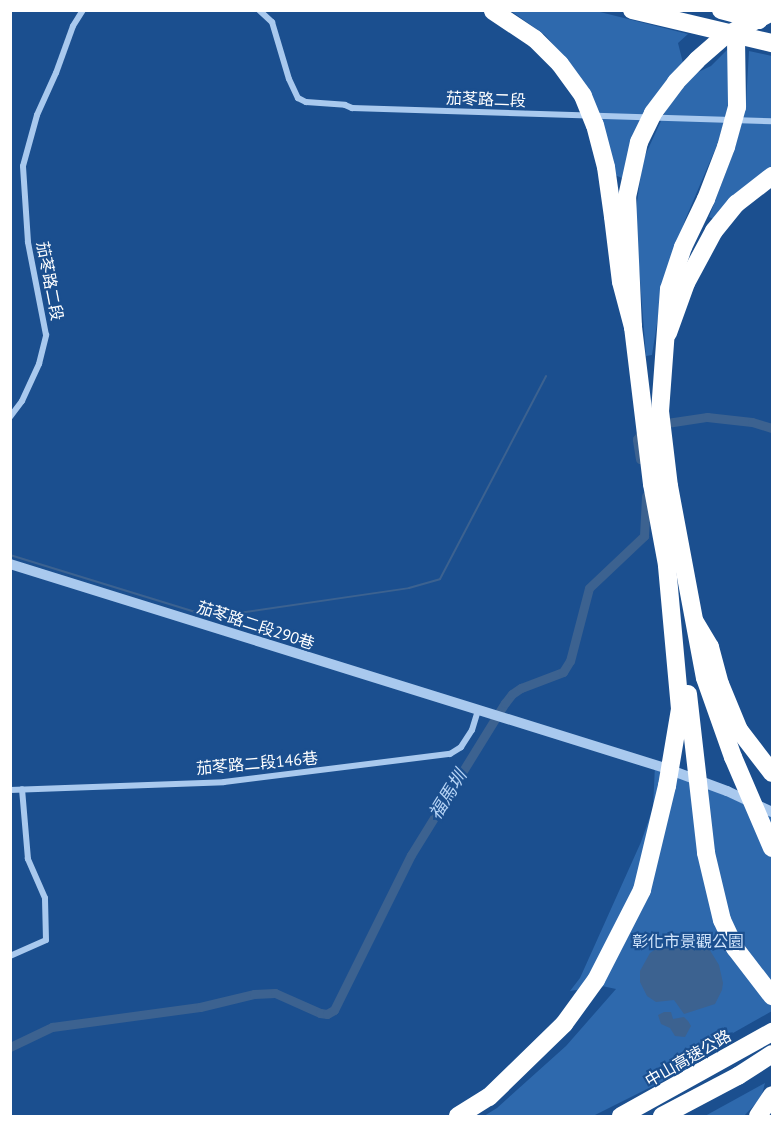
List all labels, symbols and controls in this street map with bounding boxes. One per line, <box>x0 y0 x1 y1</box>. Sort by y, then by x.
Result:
street label: 茄苳路二段 <box>446 88 526 110</box>
street label: 茄苳路二段 <box>33 240 67 322</box>
street label: 茄苳路二段290巷 <box>195 597 317 653</box>
street label: 茄苳路二段146巷 <box>195 748 319 778</box>
water label: 福馬圳 <box>425 766 471 824</box>
park label: 彰化市景觀公園 <box>632 931 744 951</box>
street label: 中山高速公路 <box>642 1026 734 1090</box>

